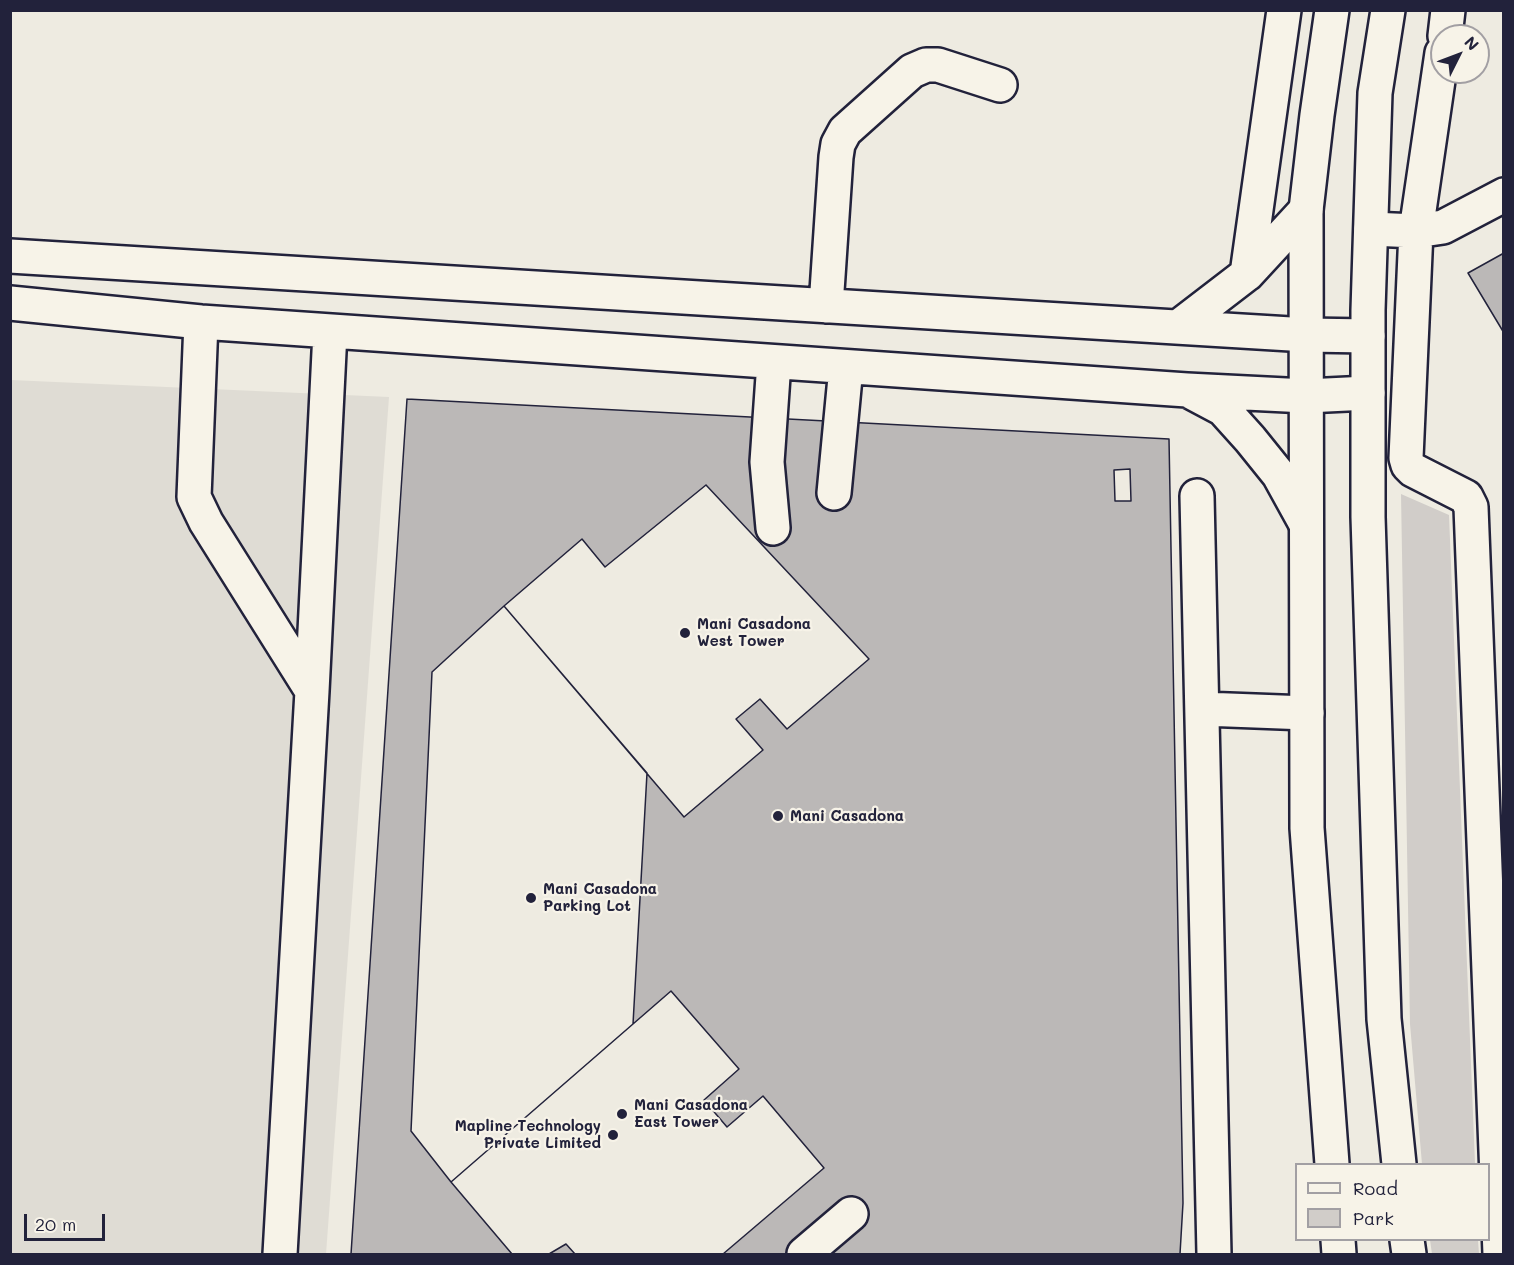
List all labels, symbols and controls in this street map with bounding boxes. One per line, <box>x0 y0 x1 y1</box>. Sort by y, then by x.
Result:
north arrow <box>1430 24 1490 84</box>
text: N <box>1460 31 1484 55</box>
place label: Mani Casadona West Tower <box>697 615 811 650</box>
marker: Mani Casadona West Tower <box>678 626 692 640</box>
place label: Mani Casadona <box>790 807 904 825</box>
marker: Mani Casadona <box>771 809 785 823</box>
place label: Mani Casadona Parking Lot <box>543 880 657 915</box>
marker: Mani Casadona Parking Lot <box>524 891 538 905</box>
place label: Mani Casadona East Tower <box>634 1096 748 1131</box>
marker: Mani Casadona East Tower <box>615 1107 629 1121</box>
place label: Mapline Technology Private Limited <box>455 1117 601 1152</box>
marker: Mapline Technology Private Limited <box>606 1128 620 1142</box>
legend <box>1295 1163 1490 1241</box>
text: Road <box>1353 1176 1398 1200</box>
scale bar <box>27 1202 108 1240</box>
text: Park <box>1353 1206 1394 1230</box>
text: 20 m <box>35 1212 76 1236</box>

